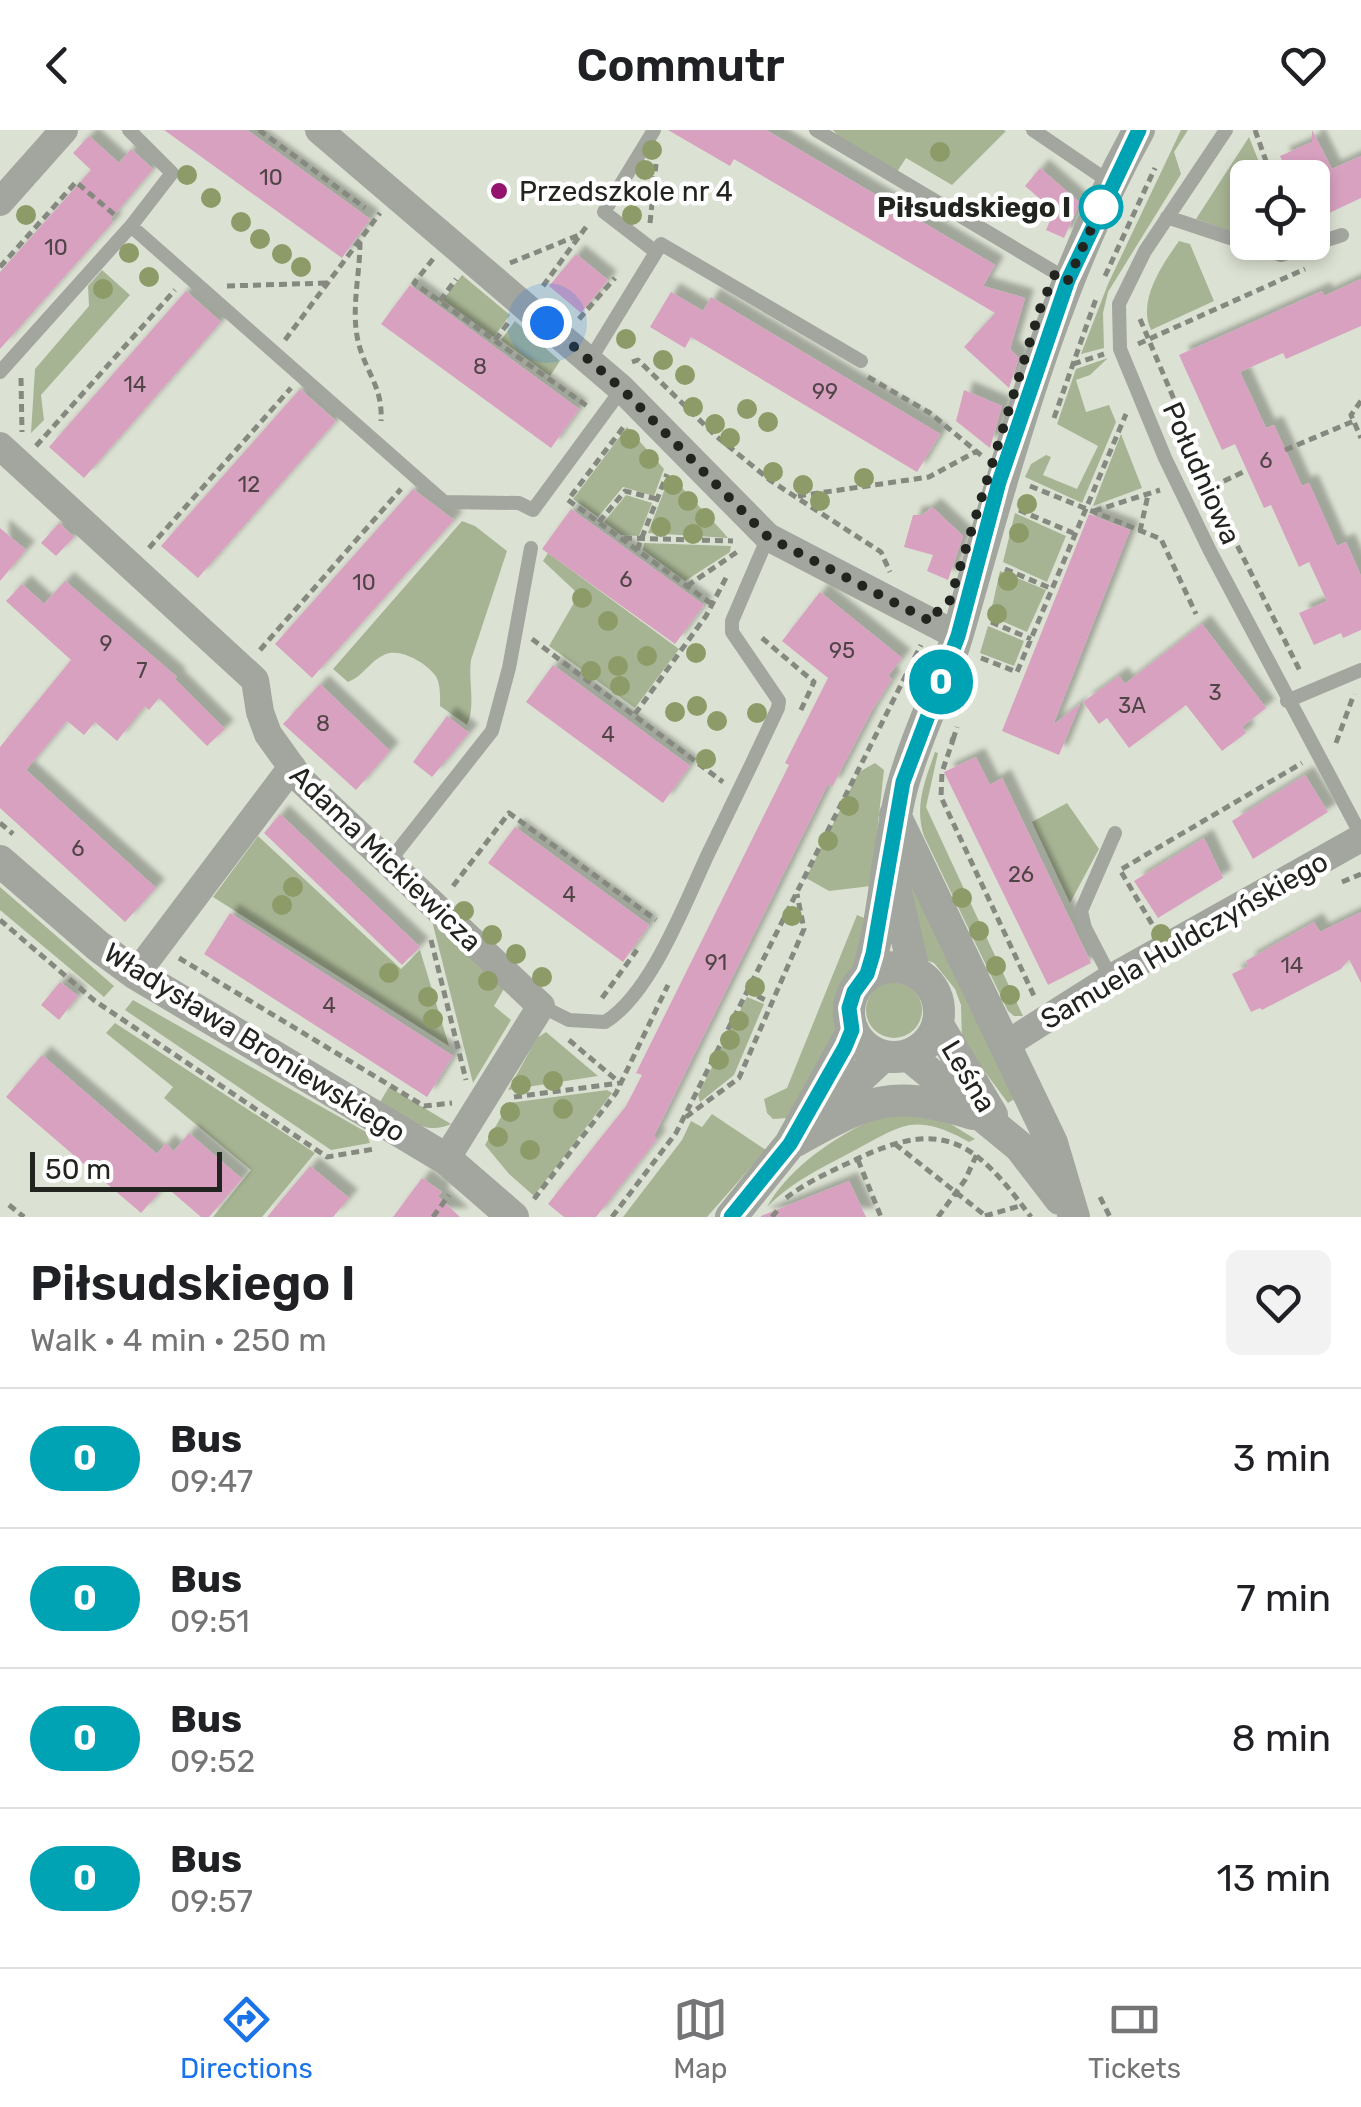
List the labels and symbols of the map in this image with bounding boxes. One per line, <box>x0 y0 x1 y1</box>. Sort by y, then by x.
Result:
house number: 10 <box>259 164 283 191</box>
place label: Przedszkole nr 4 <box>519 175 733 208</box>
marker: Przedszkole nr 4 <box>488 180 510 202</box>
marker: Piłsudskiego I <box>1080 186 1122 228</box>
place label: Piłsudskiego I <box>877 191 1071 224</box>
house number: 10 <box>44 234 68 261</box>
your location <box>522 298 572 348</box>
house number: 8 <box>473 353 487 380</box>
house number: 14 <box>123 371 147 398</box>
house number: 99 <box>812 378 838 405</box>
street label: Południowa <box>1156 397 1248 549</box>
house number: 6 <box>1259 447 1273 474</box>
house number: 12 <box>238 471 260 498</box>
house number: 6 <box>619 566 633 593</box>
house number: 10 <box>352 569 376 596</box>
house number: 9 <box>99 630 113 657</box>
house number: 95 <box>829 637 855 664</box>
line badge: 0 <box>908 650 974 714</box>
house number: 7 <box>136 657 148 684</box>
house number: 3 <box>1208 679 1222 706</box>
house number: 3A <box>1118 692 1146 719</box>
house number: 8 <box>316 710 330 737</box>
house number: 4 <box>601 721 615 748</box>
street label: Adama Mickiewicza <box>283 759 488 958</box>
house number: 6 <box>71 835 85 862</box>
street label: Samuela Huldczyńskiego <box>1035 845 1334 1036</box>
house number: 26 <box>1008 861 1034 888</box>
house number: 4 <box>562 881 576 908</box>
street label: Władysława Broniewskiego <box>98 936 412 1149</box>
house number: 91 <box>705 949 727 976</box>
house number: 14 <box>1280 952 1304 979</box>
house number: 4 <box>322 992 336 1019</box>
street label: Leśna <box>934 1034 1003 1118</box>
scale bar <box>30 1147 222 1192</box>

